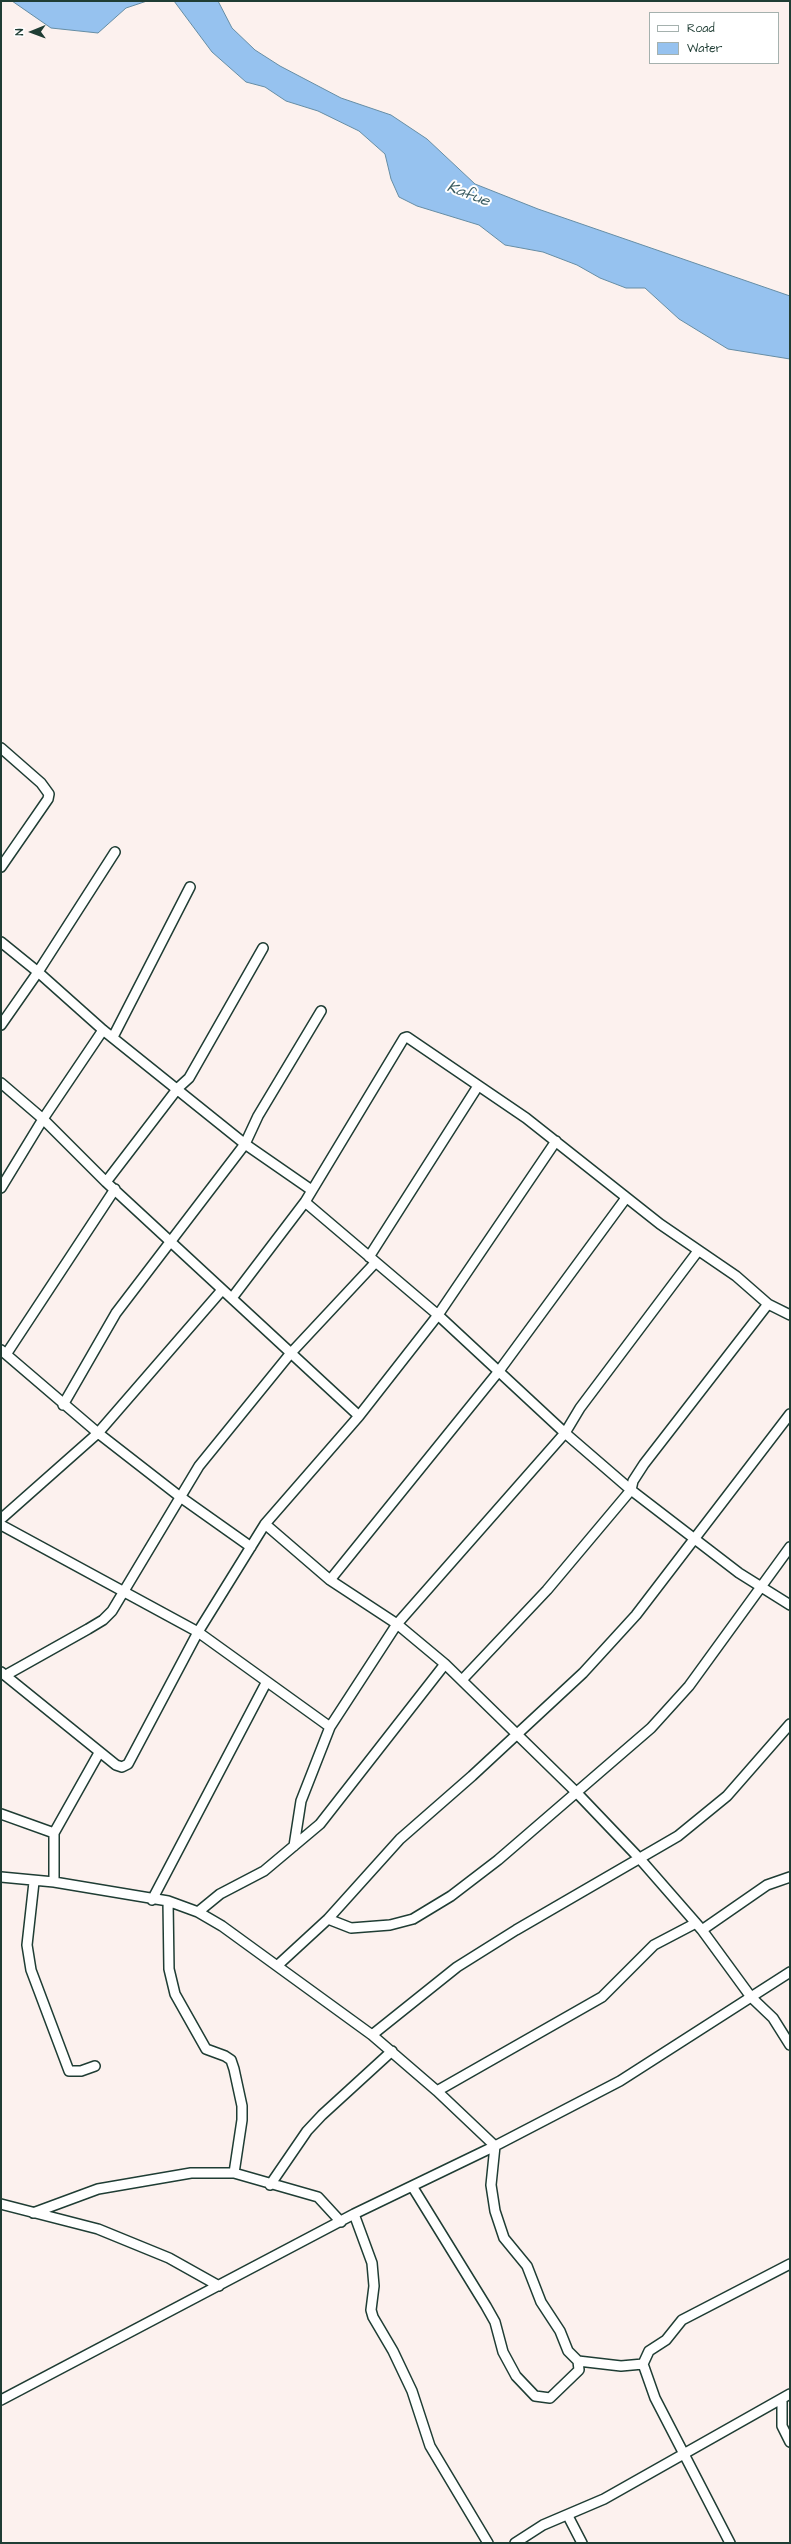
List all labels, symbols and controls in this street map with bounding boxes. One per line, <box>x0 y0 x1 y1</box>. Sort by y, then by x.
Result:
north arrow <box>12 12 52 52</box>
legend <box>649 12 779 64</box>
text: Road <box>687 20 715 37</box>
text: N <box>12 29 27 36</box>
text: Water <box>687 40 722 57</box>
water label: Kafue <box>444 178 492 212</box>

